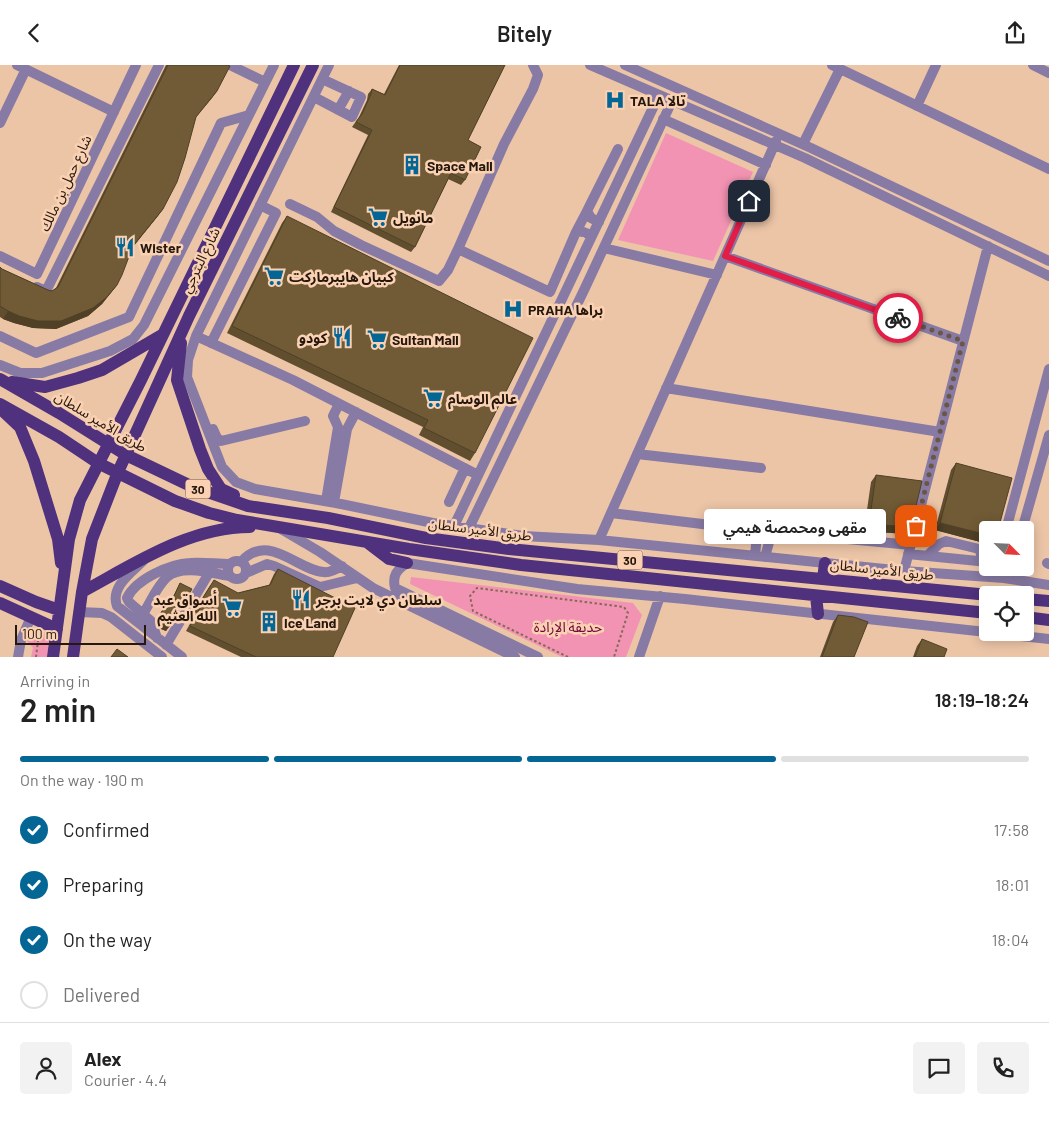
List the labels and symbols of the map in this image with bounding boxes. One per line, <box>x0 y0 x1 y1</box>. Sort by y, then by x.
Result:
hospital icon: TALA تالا <box>604 89 626 111</box>
place label: TALA تالا <box>630 92 685 109</box>
street label: شارع حمل بن مالك <box>35 132 97 235</box>
building icon: Space Mall <box>401 154 423 176</box>
place label: Space Mall <box>427 157 493 174</box>
pin <box>728 180 770 222</box>
supermarket icon: مانويل <box>367 206 389 228</box>
place label: مانويل <box>393 209 433 226</box>
street label: شارع البترجي <box>177 225 226 297</box>
restaurant icon: Wister <box>114 236 136 258</box>
place label: Wister <box>140 239 182 256</box>
supermarket icon: كبيان هايبرماركت <box>263 265 285 287</box>
place label: كبيان هايبرماركت <box>289 268 394 286</box>
courier <box>873 293 923 343</box>
hospital icon: PRAHA براها <box>502 298 524 320</box>
place label: PRAHA براها <box>528 301 603 319</box>
restaurant icon: كودو <box>331 326 353 348</box>
supermarket icon: Sultan Mall <box>366 328 388 350</box>
place label: كودو <box>299 329 328 346</box>
place label: Sultan Mall <box>392 331 459 348</box>
street label: طريق الأمير سلطان <box>51 387 150 457</box>
supermarket icon: عالم الوسام <box>422 387 444 409</box>
place label: عالم الوسام <box>448 390 517 410</box>
road number: 30 <box>186 479 210 499</box>
pin <box>895 505 937 547</box>
callout: مقهى ومحمصة هيمي <box>704 509 886 543</box>
street label: طريق الأمير سلطان <box>427 514 533 546</box>
north arrow <box>979 521 1034 576</box>
road number: 30 <box>618 551 642 569</box>
street label: طريق الأمير سلطان <box>829 555 935 585</box>
restaurant icon: سلطان دي لايت برجر <box>290 588 312 610</box>
place label: أسواق عبد الله العثيم <box>153 590 217 627</box>
place label: سلطان دي لايت برجر <box>315 591 442 611</box>
supermarket icon: أسواق عبد الله العثيم <box>221 596 243 618</box>
building icon: Ice Land <box>258 611 280 633</box>
place label: Ice Land <box>284 614 337 631</box>
park label: حديقة الإرادة <box>534 618 602 637</box>
scale bar <box>15 622 146 645</box>

